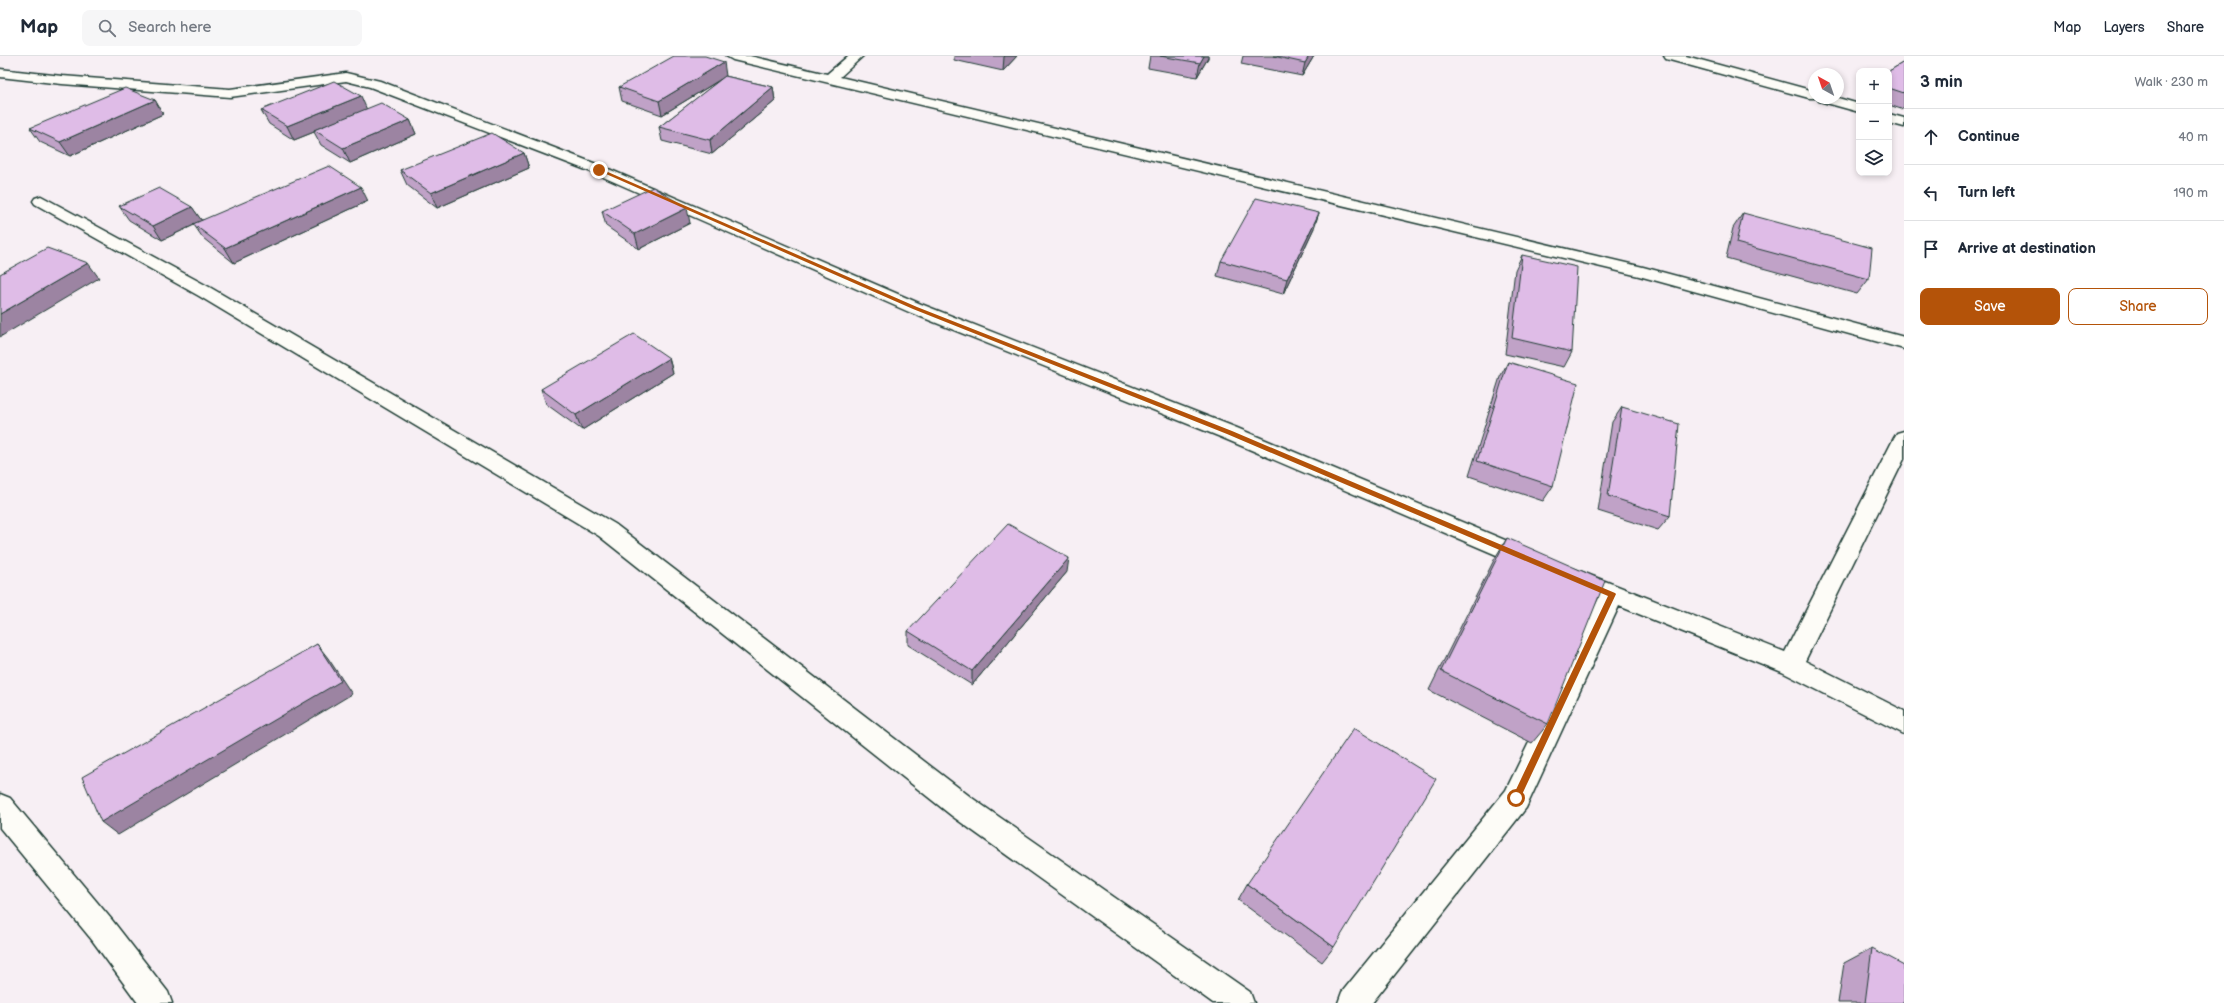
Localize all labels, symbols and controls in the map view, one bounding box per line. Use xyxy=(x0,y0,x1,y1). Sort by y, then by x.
search box xyxy=(82,10,362,46)
text: Map xyxy=(20,16,58,39)
icon: search xyxy=(96,17,118,39)
text: Search here xyxy=(128,18,211,37)
text: Map xyxy=(2053,19,2081,36)
text: Layers xyxy=(2103,19,2145,36)
text: Share xyxy=(2167,19,2204,36)
north arrow xyxy=(1808,68,1844,104)
map controls xyxy=(1856,68,1892,176)
button: + xyxy=(1856,68,1892,104)
text: 3 min xyxy=(1920,72,1963,92)
text: Walk · 230 m xyxy=(2134,74,2208,90)
button: − xyxy=(1856,104,1892,140)
icon: ahead xyxy=(1920,126,1942,148)
text: Continue xyxy=(1958,127,2020,146)
text: 40 m xyxy=(2178,129,2208,145)
button: layers xyxy=(1856,140,1892,176)
route end xyxy=(590,161,608,179)
icon: left xyxy=(1920,182,1942,204)
text: Turn left xyxy=(1958,183,2015,202)
text: 190 m xyxy=(2174,185,2208,201)
icon: arrive xyxy=(1920,238,1942,260)
text: Arrive at destination xyxy=(1958,239,2096,258)
button: Save xyxy=(1920,288,2060,325)
button: Share xyxy=(2068,288,2208,325)
route start xyxy=(1507,789,1525,807)

